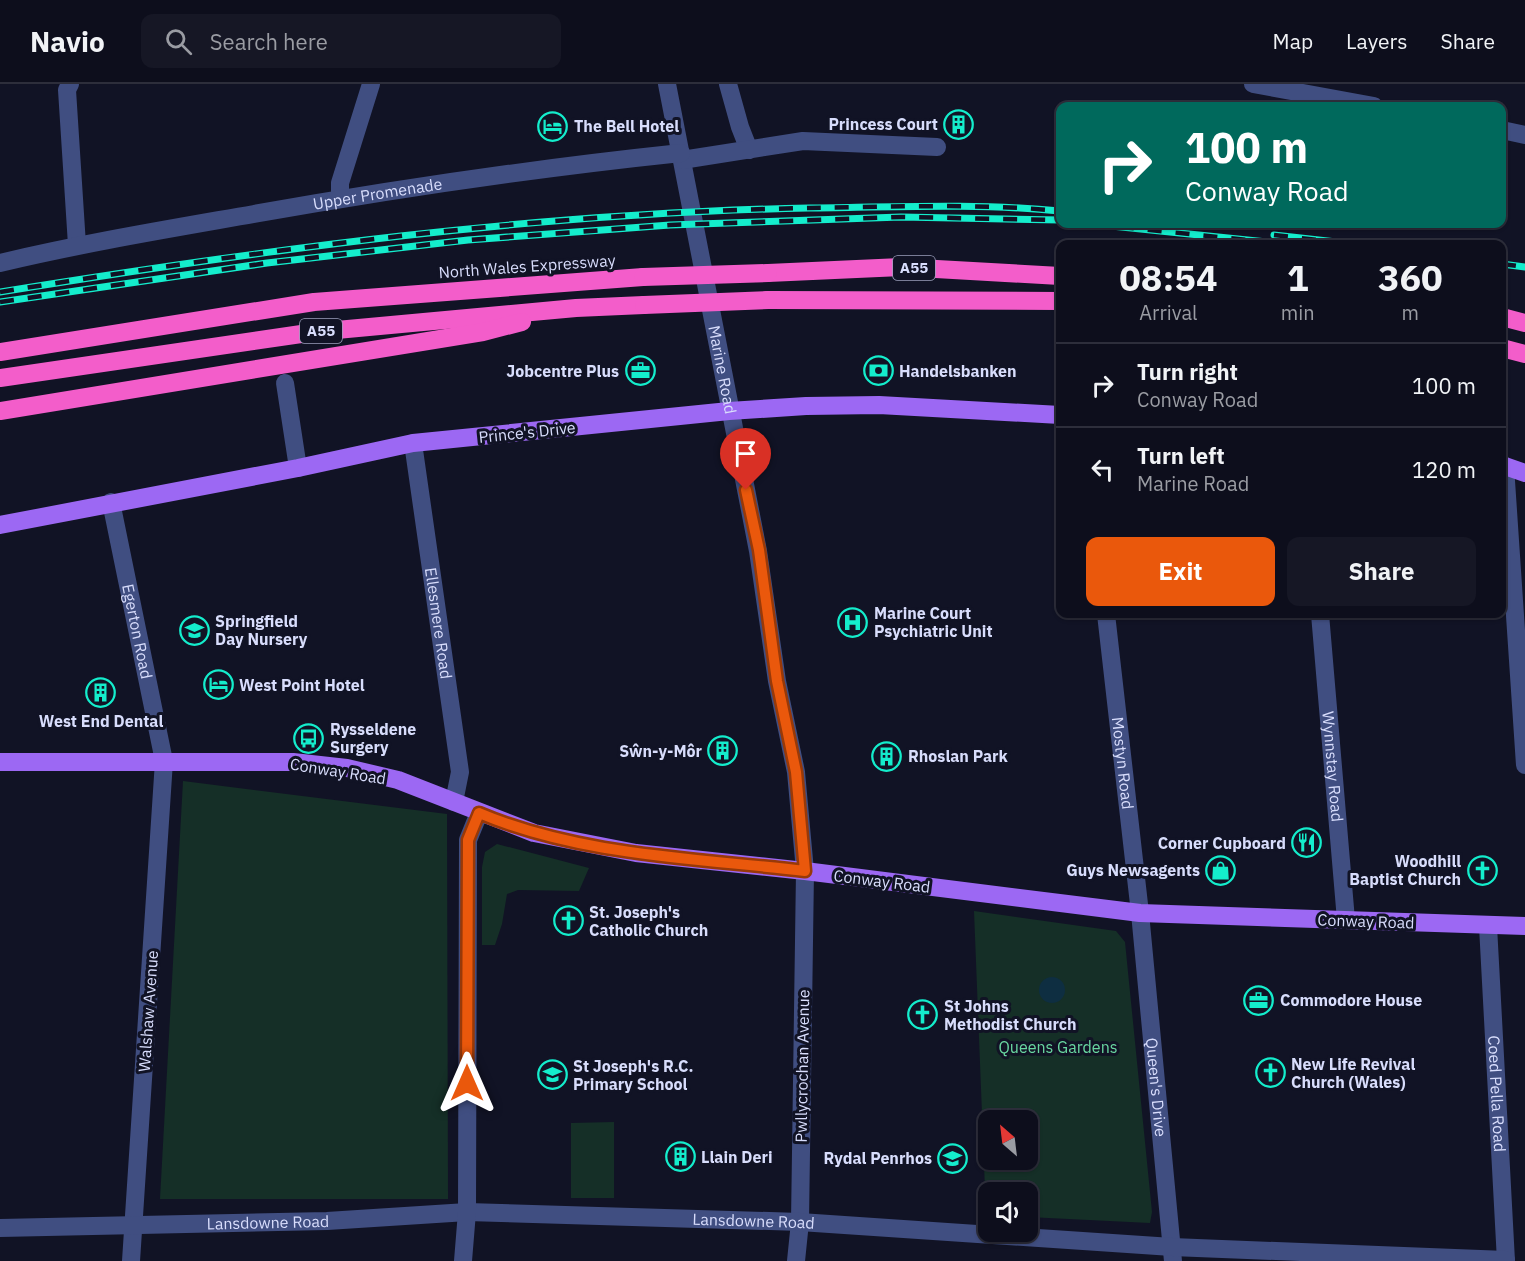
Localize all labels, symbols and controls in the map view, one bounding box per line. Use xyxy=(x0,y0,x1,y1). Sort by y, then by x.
search box xyxy=(141,14,561,68)
text: Navio xyxy=(30,23,105,60)
icon: search xyxy=(162,25,195,58)
text: Search here xyxy=(210,27,328,56)
text: Map xyxy=(1273,27,1313,55)
text: Layers xyxy=(1346,27,1408,55)
text: Share xyxy=(1441,27,1495,55)
building icon: Princess Court xyxy=(943,108,975,140)
hotel icon: The Bell Hotel xyxy=(537,110,569,142)
place label: Princess Court xyxy=(828,114,938,134)
place label: The Bell Hotel xyxy=(574,116,679,136)
text: 100 m xyxy=(1185,120,1308,175)
icon: right xyxy=(1086,126,1164,204)
street label: Upper Promenade xyxy=(311,173,444,214)
text: Conway Road xyxy=(1185,173,1349,208)
street label: North Wales Expressway xyxy=(438,250,616,282)
text: 08:54 xyxy=(1119,254,1218,301)
text: 1 xyxy=(1287,254,1309,301)
text: 360 xyxy=(1378,254,1443,301)
road number: A55 xyxy=(893,256,935,280)
text: Arrival xyxy=(1139,299,1198,326)
text: min xyxy=(1281,299,1315,326)
text: m xyxy=(1402,299,1419,326)
road number: A55 xyxy=(300,319,342,343)
street label: Marine Road xyxy=(704,324,741,416)
office icon: Jobcentre Plus xyxy=(624,355,656,387)
bank icon: Handelsbanken xyxy=(862,355,894,387)
text: Turn right xyxy=(1137,357,1238,386)
place label: Jobcentre Plus xyxy=(506,361,619,381)
place label: Handelsbanken xyxy=(899,361,1017,381)
icon: right xyxy=(1086,369,1119,402)
text: 100 m xyxy=(1412,371,1476,400)
text: Conway Road xyxy=(1137,386,1258,413)
street label: Prince's Drive xyxy=(477,417,577,447)
pin xyxy=(720,428,771,490)
icon: arrive xyxy=(729,437,762,470)
text: Turn left xyxy=(1137,441,1225,470)
icon: left xyxy=(1086,453,1119,486)
text: 120 m xyxy=(1412,455,1476,484)
text: Marine Road xyxy=(1137,470,1249,497)
button: Exit xyxy=(1086,537,1275,606)
button: Share xyxy=(1287,537,1476,606)
street label: Ellesmere Road xyxy=(421,566,457,680)
street label: Egerton Road xyxy=(118,582,157,681)
place label: Marine Court Psychiatric Unit xyxy=(874,603,993,641)
hospital icon: Marine Court Psychiatric Unit xyxy=(837,606,869,638)
place label: Springfield Day Nursery xyxy=(215,611,308,649)
school or university icon: Springfield Day Nursery xyxy=(178,614,210,646)
hotel icon: West Point Hotel xyxy=(202,669,234,701)
place label: West Point Hotel xyxy=(239,675,365,695)
building icon: West End Dental xyxy=(85,677,117,709)
street label: Wynnstay Road xyxy=(1318,710,1348,822)
place label: West End Dental xyxy=(39,711,163,731)
street label: Mostyn Road xyxy=(1108,716,1138,810)
place label: Rysseldene Surgery xyxy=(330,719,416,757)
bus stop icon: Rysseldene Surgery xyxy=(293,722,325,754)
building icon: Sŵn-y-Môr xyxy=(707,735,739,767)
building icon: Rhoslan Park xyxy=(871,740,903,772)
place label: Sŵn-y-Môr xyxy=(619,741,703,761)
place label: Rhoslan Park xyxy=(908,746,1008,766)
street label: Conway Road xyxy=(289,754,387,788)
restaurant icon: Corner Cupboard xyxy=(1291,827,1323,859)
place label: Corner Cupboard xyxy=(1158,833,1286,853)
place label: Woodhill Baptist Church xyxy=(1349,851,1461,889)
shop icon: Guys Newsagents xyxy=(1205,854,1237,886)
church icon: Woodhill Baptist Church xyxy=(1466,854,1498,886)
place label: Guys Newsagents xyxy=(1066,860,1200,880)
street label: Conway Road xyxy=(833,865,931,897)
place label: St. Joseph's Catholic Church xyxy=(589,902,708,940)
church icon: St. Joseph's Catholic Church xyxy=(552,905,584,937)
street label: Conway Road xyxy=(1317,909,1415,933)
street label: Walshaw Avenue xyxy=(134,949,162,1072)
office icon: Commodore House xyxy=(1243,984,1275,1016)
street label: Pwllycrochan Avenue xyxy=(791,989,813,1143)
place label: Commodore House xyxy=(1280,990,1422,1010)
place label: St Johns Methodist Church xyxy=(944,996,1077,1034)
church icon: St Johns Methodist Church xyxy=(907,999,939,1031)
street label: Coed Pella Road xyxy=(1484,1035,1510,1153)
park label: Queens Gardens xyxy=(998,1037,1118,1057)
street label: Queen's Drive xyxy=(1142,1037,1171,1138)
position arrow xyxy=(435,1051,499,1115)
place label: New Life Revival Church (Wales) xyxy=(1291,1054,1415,1092)
place label: St Joseph's R.C. Primary School xyxy=(573,1056,693,1094)
church icon: New Life Revival Church (Wales) xyxy=(1254,1057,1286,1089)
school or university icon: St Joseph's R.C. Primary School xyxy=(536,1059,568,1091)
north arrow xyxy=(978,1110,1038,1170)
map controls xyxy=(978,1110,1038,1242)
building icon: Llain Deri xyxy=(664,1141,696,1173)
school or university icon: Rydal Penrhos xyxy=(937,1142,969,1174)
place label: Llain Deri xyxy=(701,1147,773,1167)
place label: Rydal Penrhos xyxy=(824,1148,932,1168)
button: sound xyxy=(978,1182,1038,1242)
street label: Lansdowne Road xyxy=(692,1209,815,1233)
street label: Lansdowne Road xyxy=(207,1211,329,1234)

